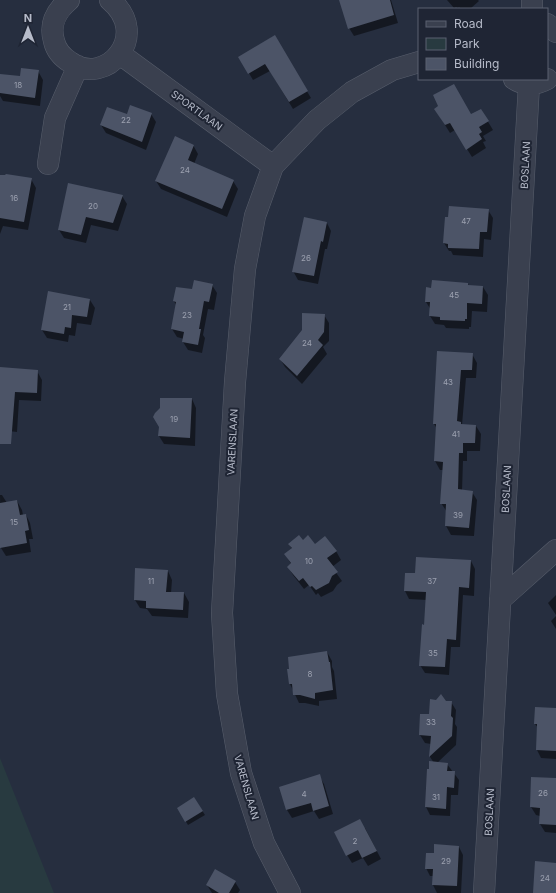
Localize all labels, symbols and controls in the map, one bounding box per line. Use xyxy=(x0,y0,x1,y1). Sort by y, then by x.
north arrow xyxy=(8,8,48,48)
legend xyxy=(418,8,548,80)
text: N xyxy=(24,11,32,25)
text: Road xyxy=(454,16,483,31)
text: Park xyxy=(454,36,480,51)
text: Building xyxy=(454,56,499,71)
house number: 18 xyxy=(14,80,22,90)
street label: SPORTLAAN xyxy=(169,87,225,133)
house number: 22 xyxy=(121,115,131,125)
street label: BOSLAAN xyxy=(518,141,532,189)
house number: 24 xyxy=(180,165,190,175)
house number: 16 xyxy=(10,193,18,203)
house number: 20 xyxy=(88,201,98,211)
house number: 47 xyxy=(461,216,471,226)
house number: 26 xyxy=(301,253,311,263)
house number: 45 xyxy=(449,290,459,300)
house number: 21 xyxy=(63,302,71,312)
house number: 23 xyxy=(182,310,192,320)
house number: 24 xyxy=(302,338,312,348)
house number: 43 xyxy=(443,377,453,387)
street label: VARENSLAAN xyxy=(224,408,240,476)
house number: 19 xyxy=(170,414,178,424)
house number: 41 xyxy=(452,429,460,439)
street label: BOSLAAN xyxy=(499,465,513,513)
house number: 39 xyxy=(453,510,463,520)
house number: 15 xyxy=(10,517,18,527)
house number: 10 xyxy=(305,556,313,566)
house number: 11 xyxy=(148,576,154,586)
house number: 37 xyxy=(427,576,437,586)
house number: 35 xyxy=(428,648,438,658)
house number: 8 xyxy=(308,669,313,679)
house number: 33 xyxy=(426,717,436,727)
street label: VARENSLAAN xyxy=(232,753,262,821)
street label: BOSLAAN xyxy=(482,788,496,836)
house number: 26 xyxy=(538,788,548,798)
house number: 4 xyxy=(301,789,307,799)
house number: 31 xyxy=(432,792,440,802)
house number: 2 xyxy=(353,836,358,846)
house number: 29 xyxy=(441,856,451,866)
house number: 24 xyxy=(540,873,550,883)

